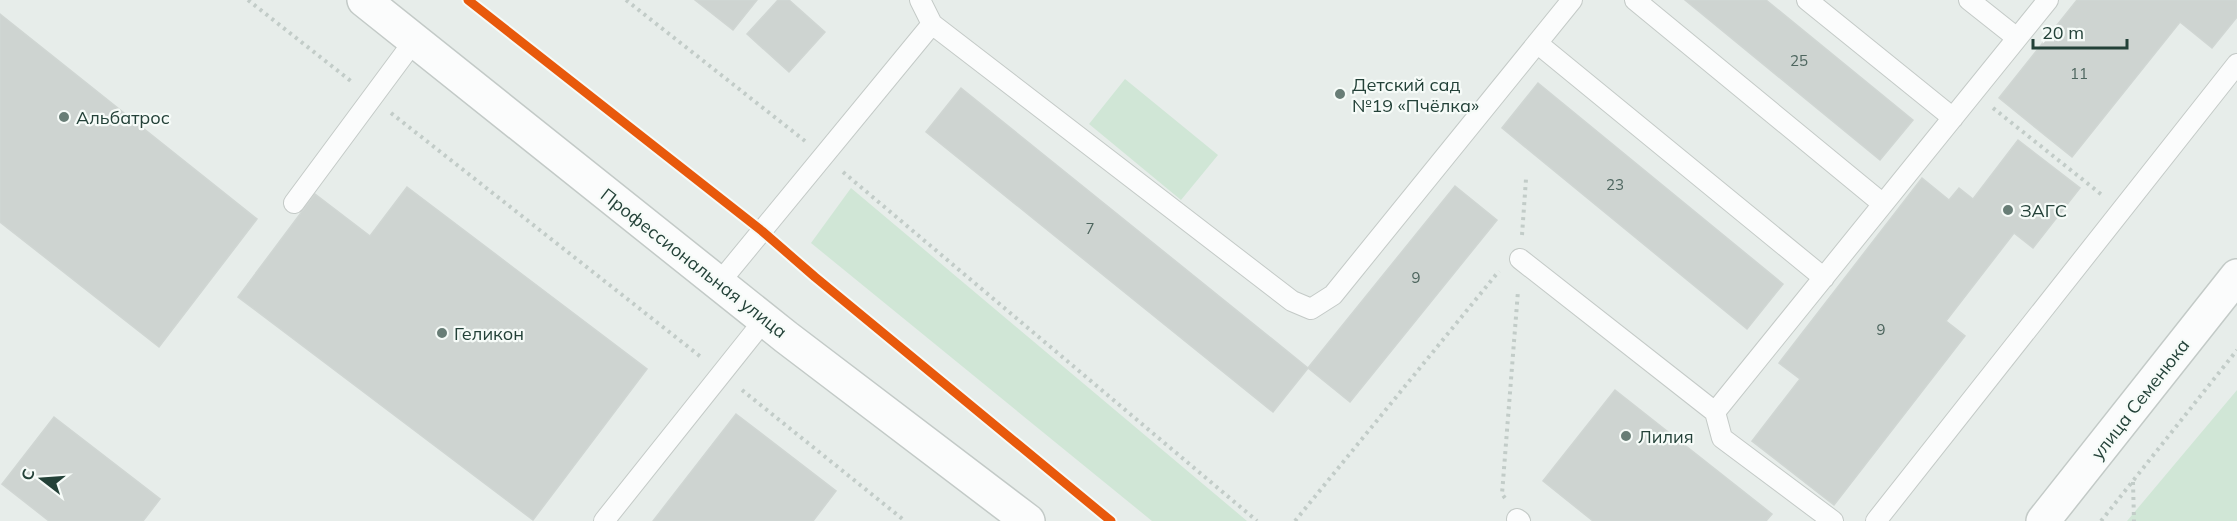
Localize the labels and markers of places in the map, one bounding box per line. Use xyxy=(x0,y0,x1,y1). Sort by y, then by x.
place label: Детский сад №19 «Пчёлка» xyxy=(1352,73,1479,117)
marker: Детский сад №19 «Пчёлка» xyxy=(1333,87,1347,101)
place label: Альбатрос xyxy=(76,106,170,129)
marker: Альбатрос xyxy=(57,110,71,124)
place label: ЗАГС xyxy=(2020,199,2067,222)
marker: ЗАГС xyxy=(2001,203,2015,217)
place label: Геликон xyxy=(454,322,524,345)
marker: Геликон xyxy=(435,326,449,340)
place label: Лилия xyxy=(1638,425,1694,448)
marker: Лилия xyxy=(1619,429,1633,443)

